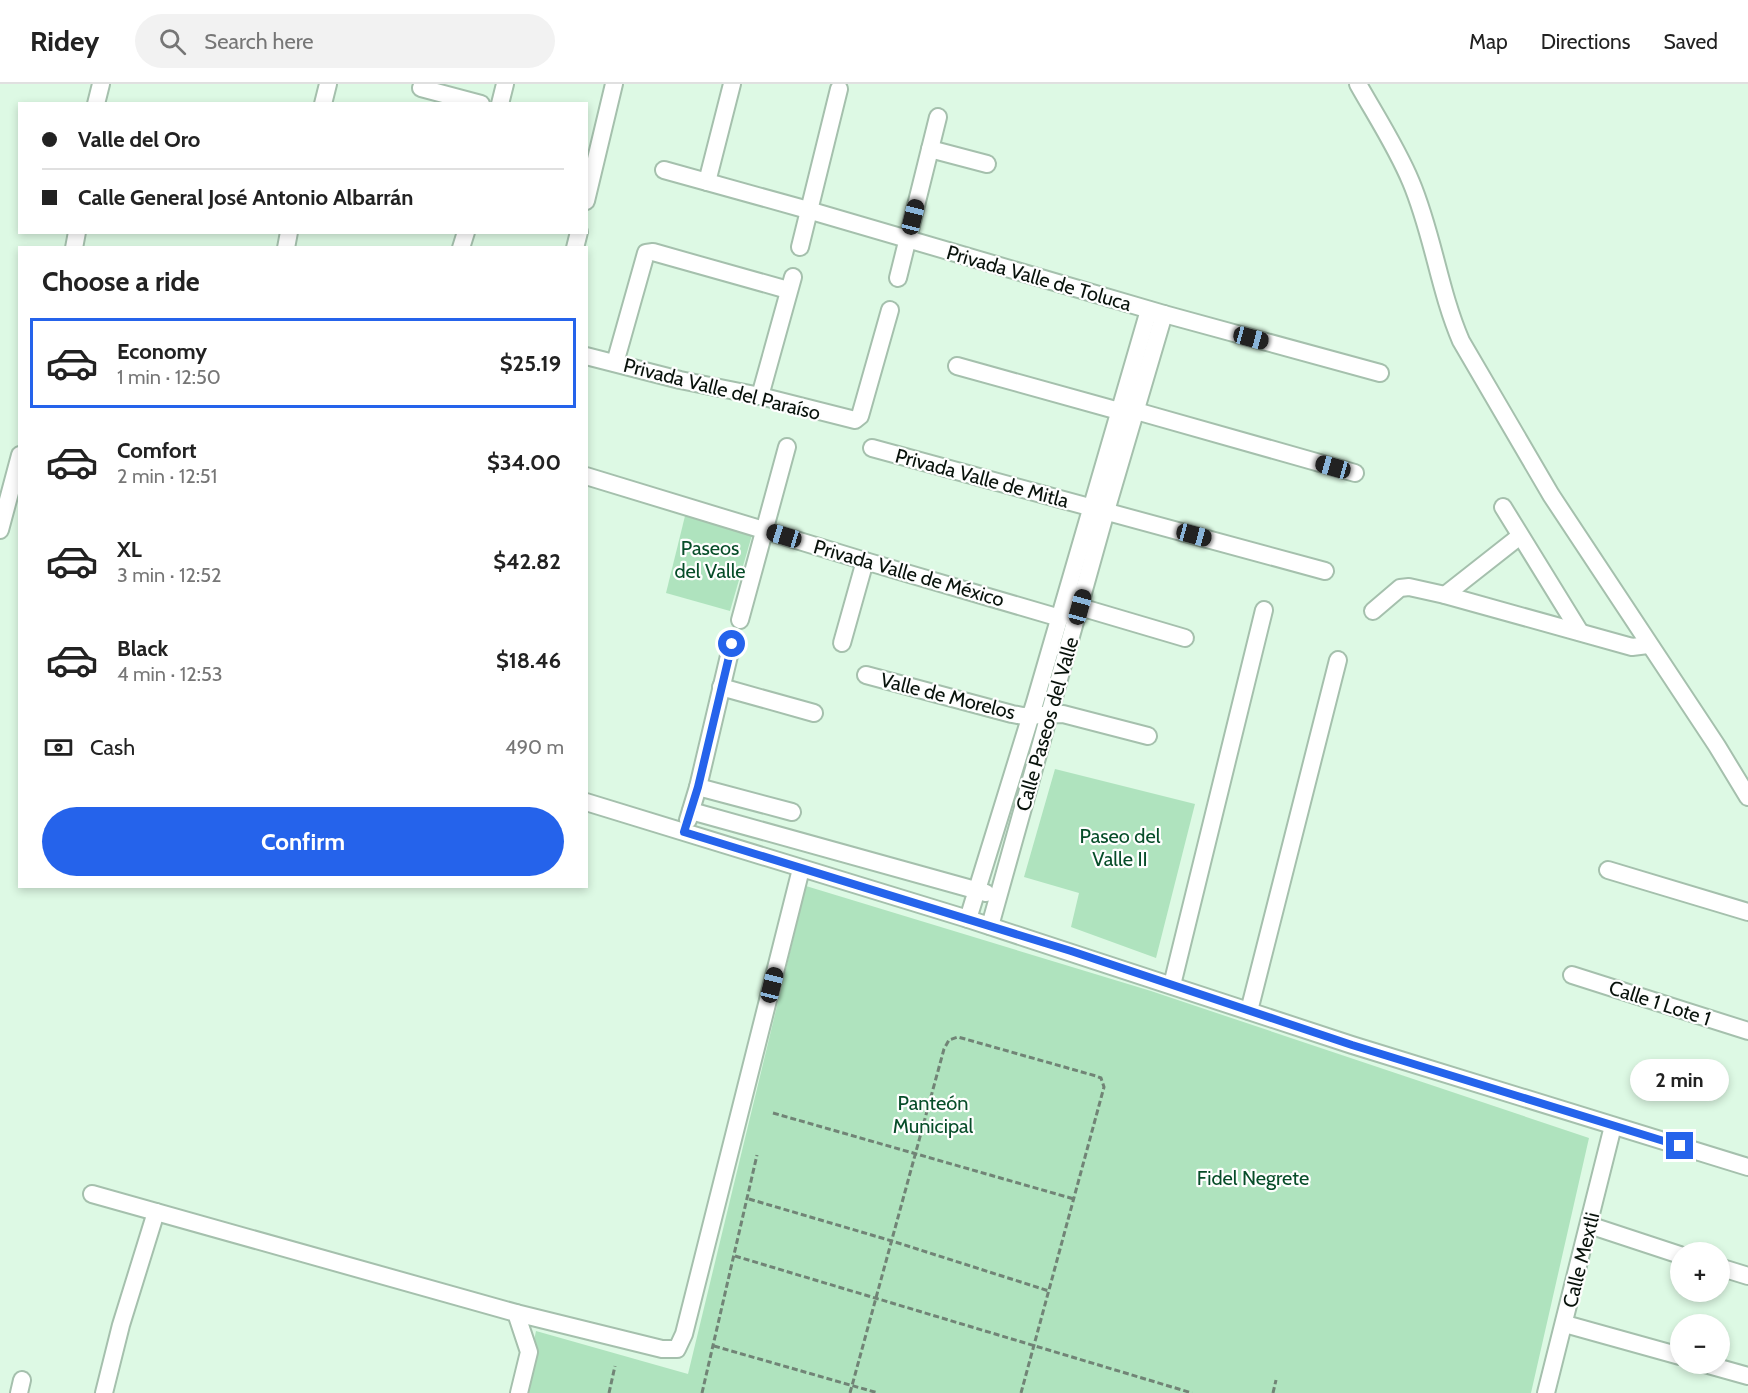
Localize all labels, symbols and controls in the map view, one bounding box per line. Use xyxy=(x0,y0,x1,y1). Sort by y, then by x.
search box xyxy=(135,14,555,68)
text: Ridey xyxy=(30,24,99,58)
icon: search xyxy=(156,25,189,58)
text: Search here xyxy=(204,28,314,55)
text: Map xyxy=(1469,29,1508,54)
text: Directions xyxy=(1541,29,1630,54)
text: Saved xyxy=(1663,29,1718,54)
text: Valle del Oro xyxy=(78,126,200,153)
text: Calle General José Antonio Albarrán xyxy=(78,184,413,211)
car xyxy=(900,197,926,237)
street label: Privada Valle de Toluca xyxy=(944,240,1135,316)
text: Choose a ride xyxy=(42,265,200,298)
car xyxy=(1231,325,1271,351)
icon: car xyxy=(45,336,99,390)
text: Economy xyxy=(117,338,207,365)
text: $25.19 xyxy=(500,350,561,377)
street label: Privada Valle del Paraíso xyxy=(621,353,823,425)
text: 1 min · 12:50 xyxy=(117,365,221,389)
icon: car xyxy=(45,435,99,489)
text: Comfort xyxy=(117,437,196,464)
street label: Privada Valle de Mitla xyxy=(893,443,1072,513)
text: $34.00 xyxy=(487,449,561,476)
car xyxy=(1313,453,1353,481)
text: 2 min · 12:51 xyxy=(117,464,217,488)
car xyxy=(764,522,804,550)
car xyxy=(1174,522,1214,548)
icon: car xyxy=(45,534,99,588)
street label: Privada Valle de México xyxy=(811,534,1007,612)
text: XL xyxy=(117,536,142,563)
park label: Paseos del Valle xyxy=(674,536,746,583)
text: $42.82 xyxy=(493,548,561,575)
text: 3 min · 12:52 xyxy=(117,563,222,587)
car xyxy=(1067,587,1093,627)
route start xyxy=(718,630,745,657)
icon: car xyxy=(45,633,99,687)
street label: Calle Paseos del Valle xyxy=(1011,634,1083,814)
text: Black xyxy=(117,635,168,662)
text: $18.46 xyxy=(496,647,561,674)
text: 4 min · 12:53 xyxy=(117,662,223,686)
street label: Valle de Morelos xyxy=(878,668,1018,724)
icon: cash xyxy=(42,731,75,764)
text: Cash xyxy=(90,734,135,761)
text: 490 m xyxy=(505,735,564,759)
button: Confirm xyxy=(42,807,564,876)
park label: Paseo del Valle II xyxy=(1080,824,1161,871)
car xyxy=(759,965,785,1005)
street label: Calle 1 Lote 1 xyxy=(1606,975,1714,1031)
callout: 2 min xyxy=(1630,1059,1730,1101)
text: 2 min xyxy=(1655,1068,1704,1092)
park label: Panteón Municipal xyxy=(893,1091,974,1138)
route end xyxy=(1666,1132,1693,1159)
park label: Fidel Negrete xyxy=(1197,1166,1309,1190)
street label: Calle Mextli xyxy=(1558,1210,1604,1310)
map controls xyxy=(1670,1242,1730,1374)
button: + xyxy=(1670,1242,1730,1302)
button: − xyxy=(1670,1314,1730,1374)

